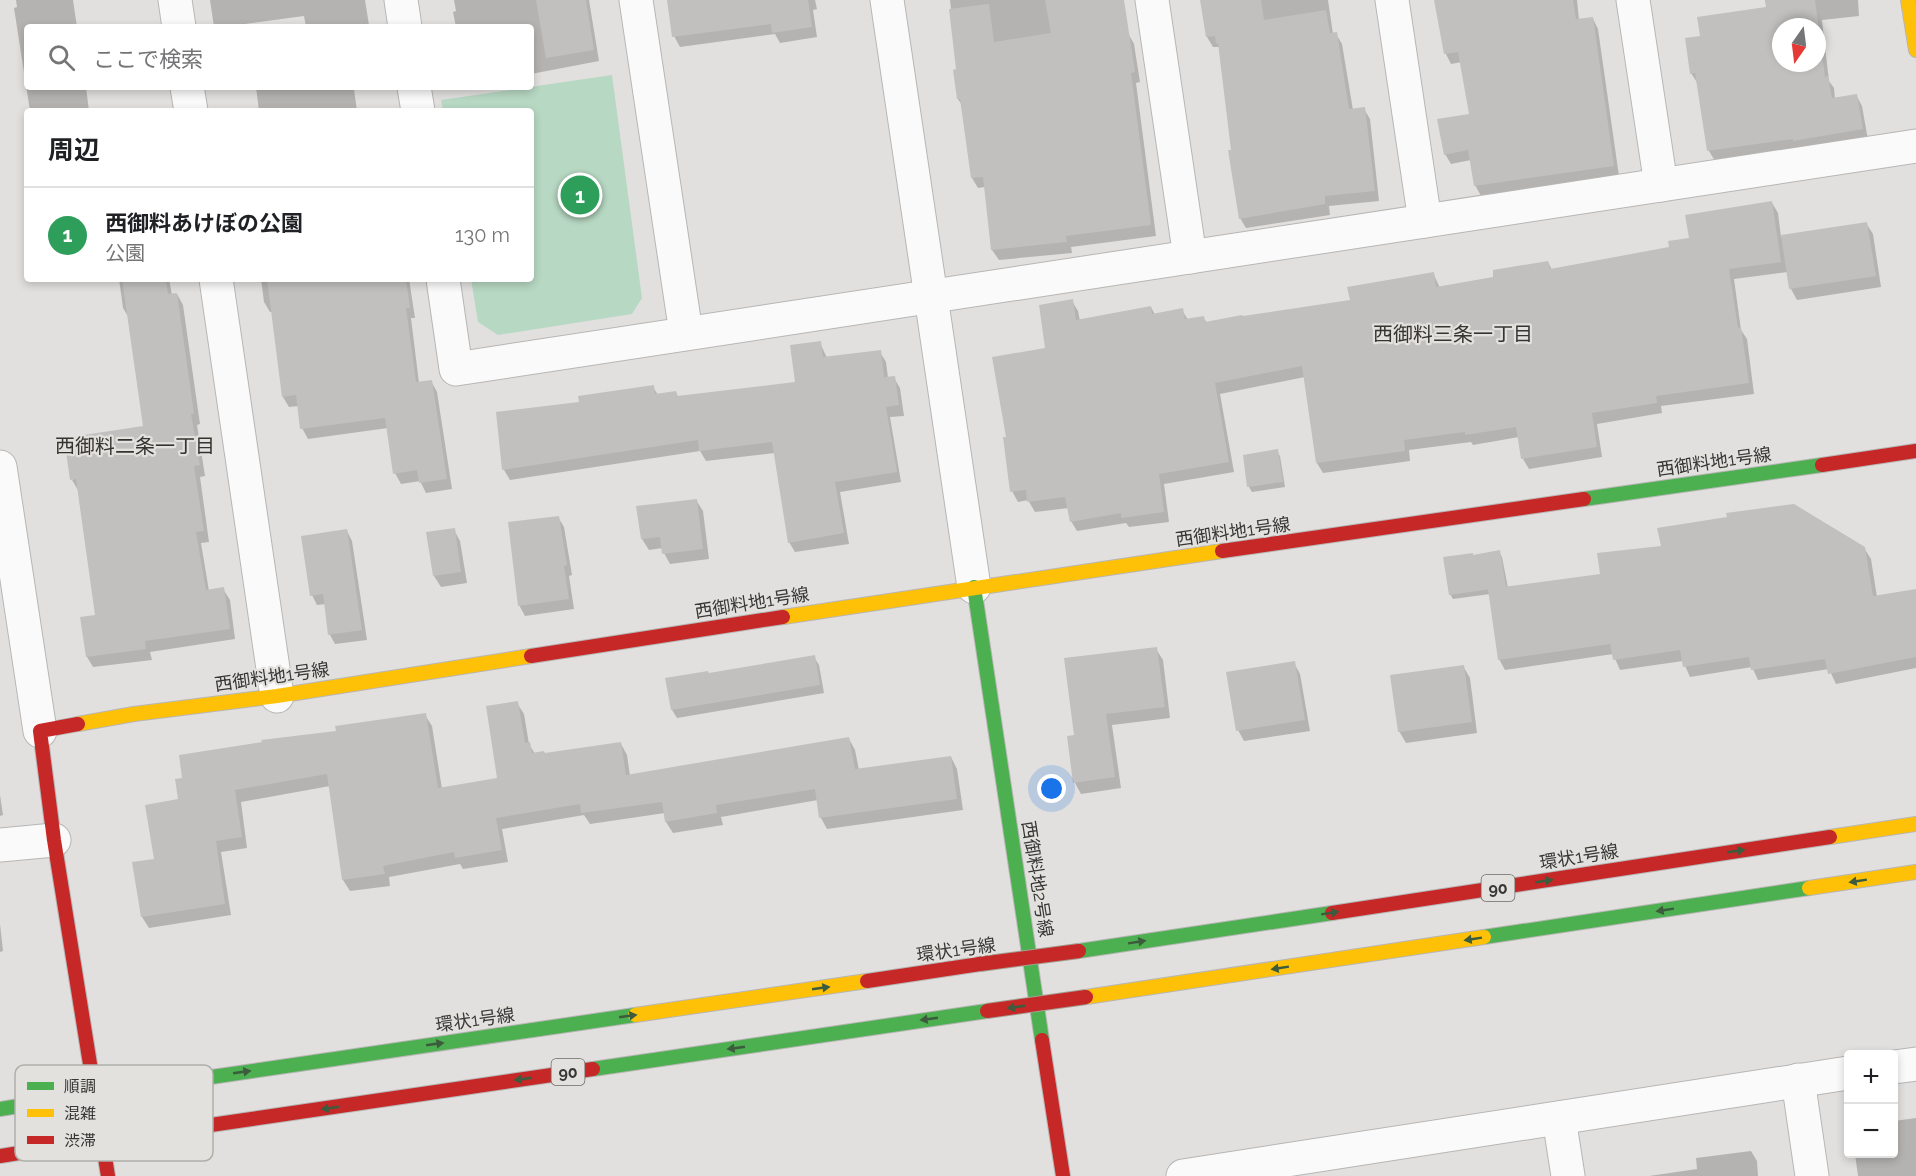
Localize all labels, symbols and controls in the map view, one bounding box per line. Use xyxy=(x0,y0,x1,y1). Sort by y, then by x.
north arrow xyxy=(1772,18,1826,72)
search box xyxy=(24,24,534,90)
icon: search xyxy=(45,41,78,74)
text: ここで検索 xyxy=(93,46,203,72)
text: 周辺 xyxy=(48,135,100,165)
pin: 1 xyxy=(560,172,600,218)
text: 西御料あけぼの公園 xyxy=(105,210,303,236)
text: 1 xyxy=(63,223,72,247)
text: 130 m xyxy=(455,223,510,247)
text: 公園 xyxy=(105,241,145,265)
district label: 西御料三条一丁目 xyxy=(1373,322,1533,346)
district label: 西御料二条一丁目 xyxy=(55,434,215,458)
street label: 西御料地1号線 xyxy=(1655,443,1773,480)
street label: 西御料地1号線 xyxy=(1174,513,1292,550)
street label: 西御料地1号線 xyxy=(693,583,811,622)
street label: 西御料地1号線 xyxy=(213,658,331,695)
your location xyxy=(1037,774,1066,803)
street label: 西御料地2号線 xyxy=(1018,819,1057,939)
street label: 環状1号線 xyxy=(1538,840,1620,873)
one-way arrow xyxy=(1727,847,1746,856)
road number: 90 xyxy=(1482,875,1514,901)
one-way arrow xyxy=(1534,876,1553,885)
one-way arrow xyxy=(1849,876,1868,885)
one-way arrow xyxy=(1656,906,1675,915)
one-way arrow xyxy=(1321,909,1340,918)
street label: 環状1号線 xyxy=(915,934,997,965)
one-way arrow xyxy=(1463,935,1482,944)
one-way arrow xyxy=(1128,938,1147,947)
one-way arrow xyxy=(1270,964,1289,973)
one-way arrow xyxy=(812,983,831,992)
one-way arrow xyxy=(1006,1002,1025,1011)
street label: 環状1号線 xyxy=(434,1004,516,1035)
one-way arrow xyxy=(619,1012,638,1021)
one-way arrow xyxy=(920,1015,939,1024)
one-way arrow xyxy=(426,1040,445,1049)
one-way arrow xyxy=(727,1043,746,1052)
map controls xyxy=(1844,1050,1898,1158)
button: + xyxy=(1844,1050,1898,1104)
road number: 90 xyxy=(552,1059,584,1085)
legend xyxy=(15,1065,213,1161)
one-way arrow xyxy=(233,1068,252,1077)
one-way arrow xyxy=(513,1075,532,1084)
text: 順調 xyxy=(64,1077,96,1096)
one-way arrow xyxy=(320,1103,339,1112)
text: 混雑 xyxy=(64,1104,96,1123)
button: − xyxy=(1844,1104,1898,1158)
text: 渋滞 xyxy=(64,1131,96,1150)

